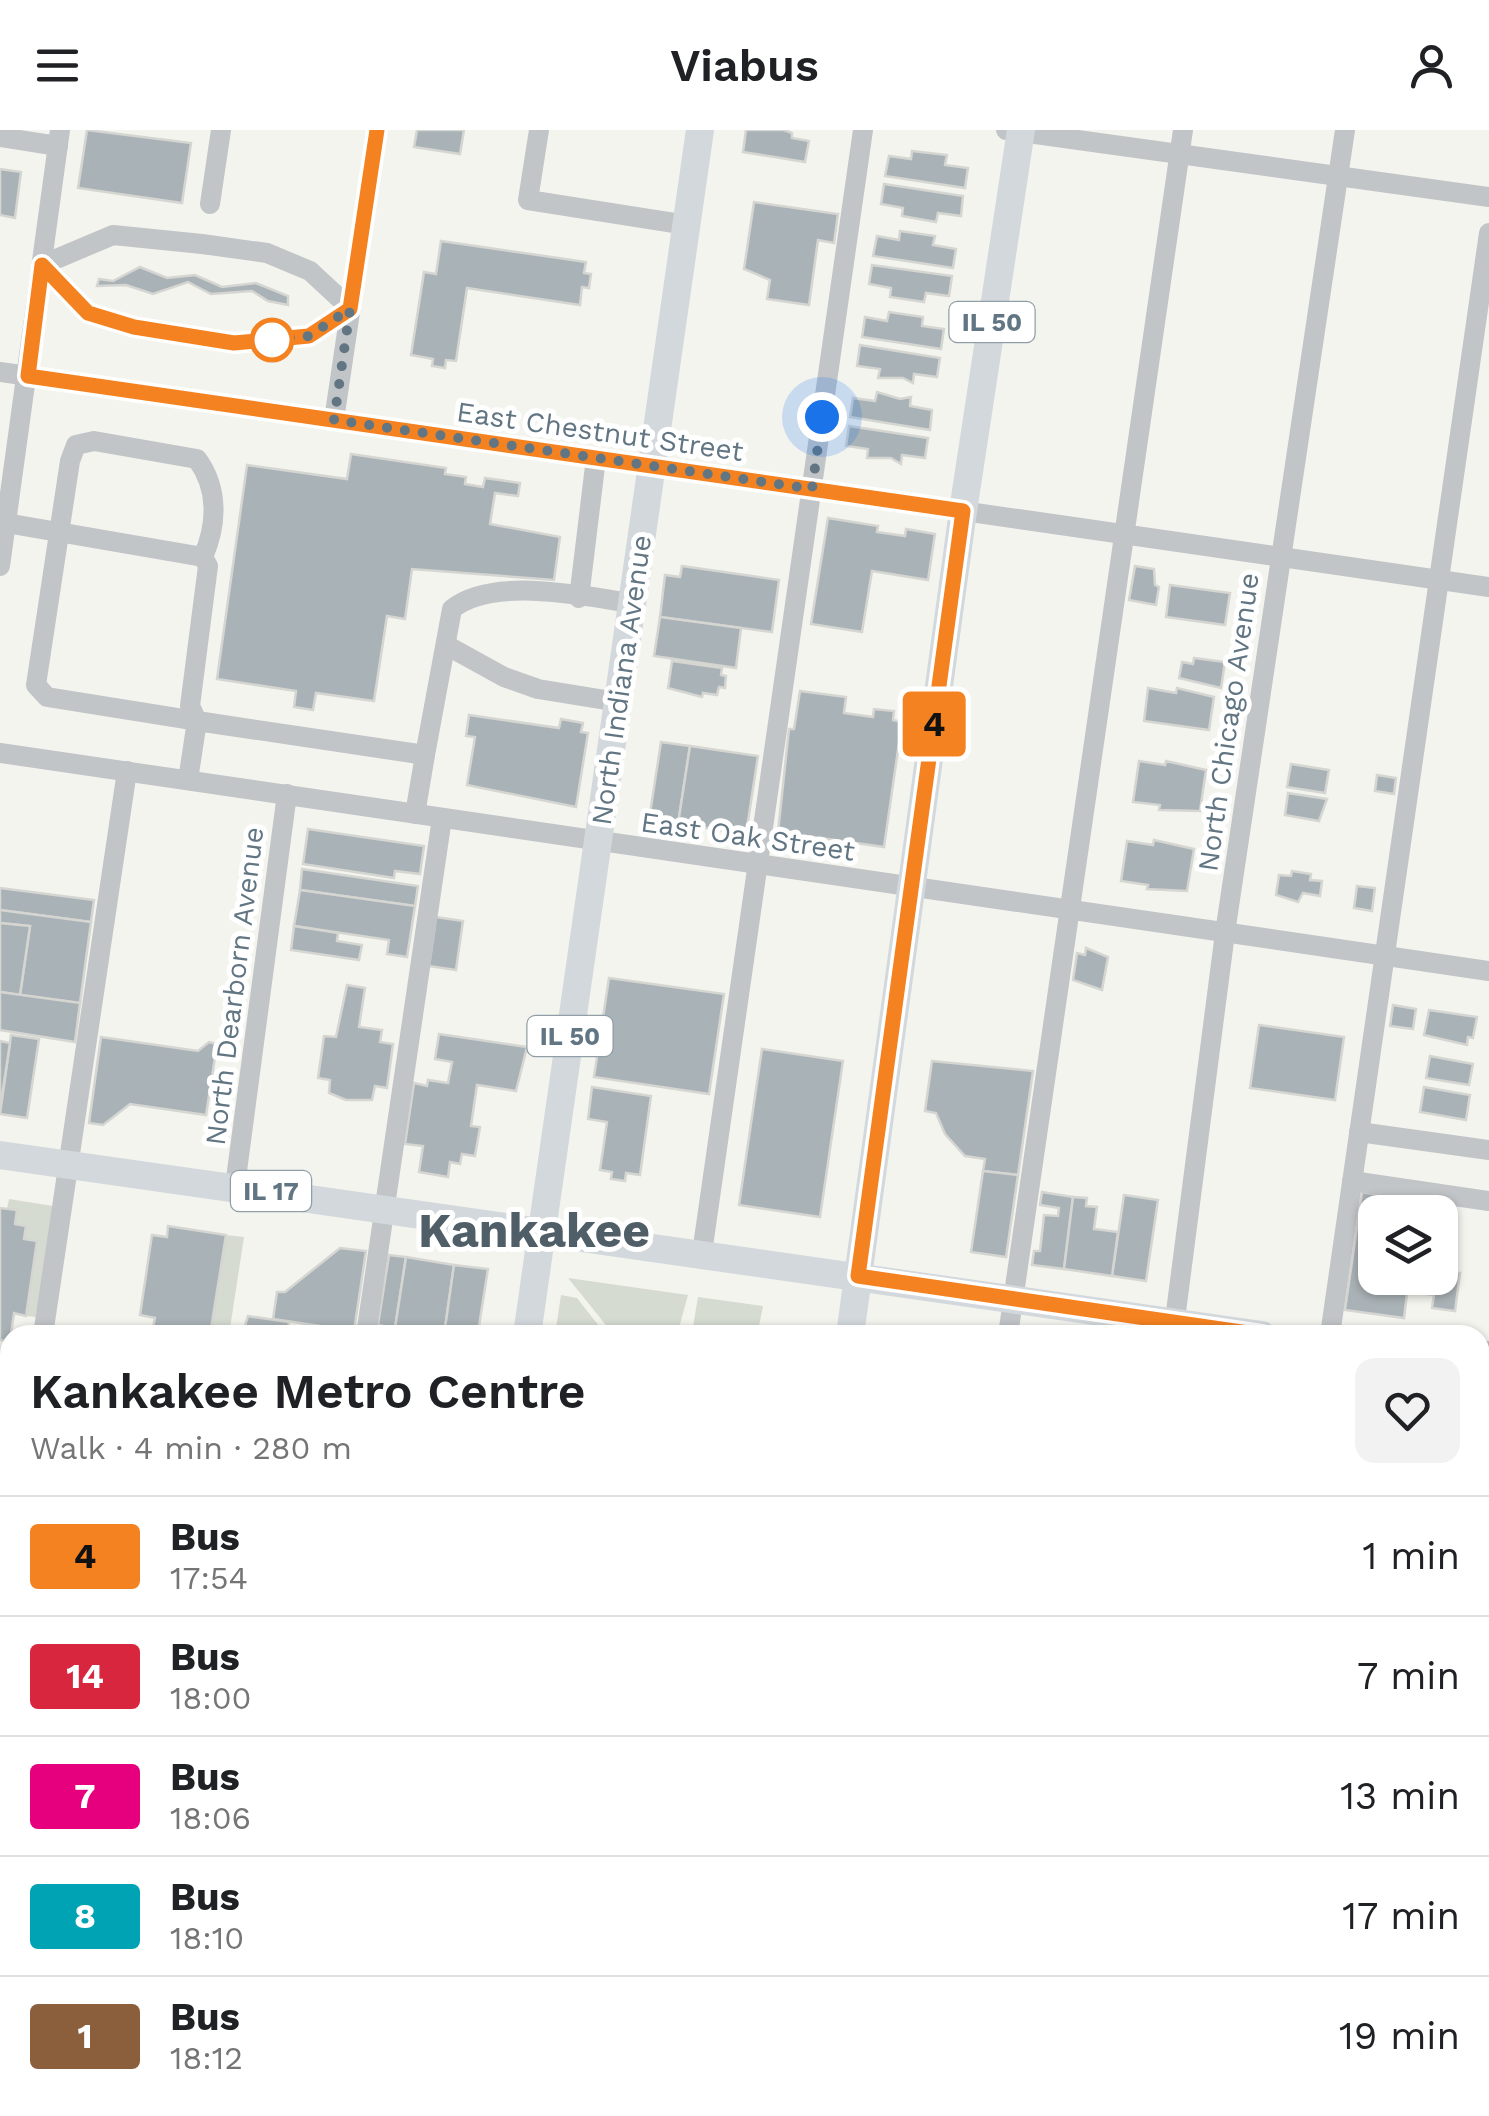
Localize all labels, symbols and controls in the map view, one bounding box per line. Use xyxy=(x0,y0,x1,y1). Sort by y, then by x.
icon: menu xyxy=(30,38,85,93)
icon: person xyxy=(1404,38,1459,93)
text: Viabus xyxy=(670,39,819,92)
road number: IL 50 xyxy=(950,302,1034,342)
unlabelled marker xyxy=(251,319,293,361)
your location xyxy=(797,392,847,442)
street label: East Chestnut Street xyxy=(454,395,746,468)
street label: North Indiana Avenue xyxy=(585,533,658,827)
street label: North Chicago Avenue xyxy=(1191,571,1266,873)
line badge: 4 xyxy=(902,692,966,756)
text: 4 xyxy=(923,703,945,745)
street label: East Oak Street xyxy=(639,805,857,868)
street label: North Dearborn Avenue xyxy=(199,825,270,1147)
road number: IL 50 xyxy=(528,1016,612,1056)
road number: IL 17 xyxy=(231,1171,311,1211)
map controls xyxy=(1358,1195,1458,1295)
button: layers xyxy=(1358,1195,1458,1295)
district label: Kankakee xyxy=(418,1202,650,1259)
button: heart xyxy=(1355,1358,1460,1463)
text: Kankakee Metro Centre xyxy=(30,1363,586,1420)
text: Walk · 4 min · 280 m xyxy=(30,1429,352,1467)
text: Bus xyxy=(170,1515,240,1559)
text: 1 min xyxy=(1362,1534,1460,1578)
text: 4 xyxy=(74,1535,96,1577)
text: 17:54 xyxy=(170,1559,248,1597)
text: Bus xyxy=(170,1635,240,1679)
text: 7 min xyxy=(1357,1654,1460,1698)
text: 14 xyxy=(66,1655,104,1697)
text: 18:00 xyxy=(170,1679,251,1717)
text: Bus xyxy=(170,1755,240,1799)
text: 13 min xyxy=(1340,1774,1460,1818)
text: 7 xyxy=(74,1775,96,1817)
text: 18:06 xyxy=(170,1799,251,1837)
text: Bus xyxy=(170,1875,240,1919)
text: 17 min xyxy=(1342,1894,1460,1938)
text: 8 xyxy=(74,1895,96,1937)
text: 18:10 xyxy=(170,1919,244,1957)
text: Bus xyxy=(170,1995,240,2039)
text: 19 min xyxy=(1339,2014,1460,2058)
text: 1 xyxy=(77,2015,93,2057)
text: 18:12 xyxy=(170,2039,243,2077)

